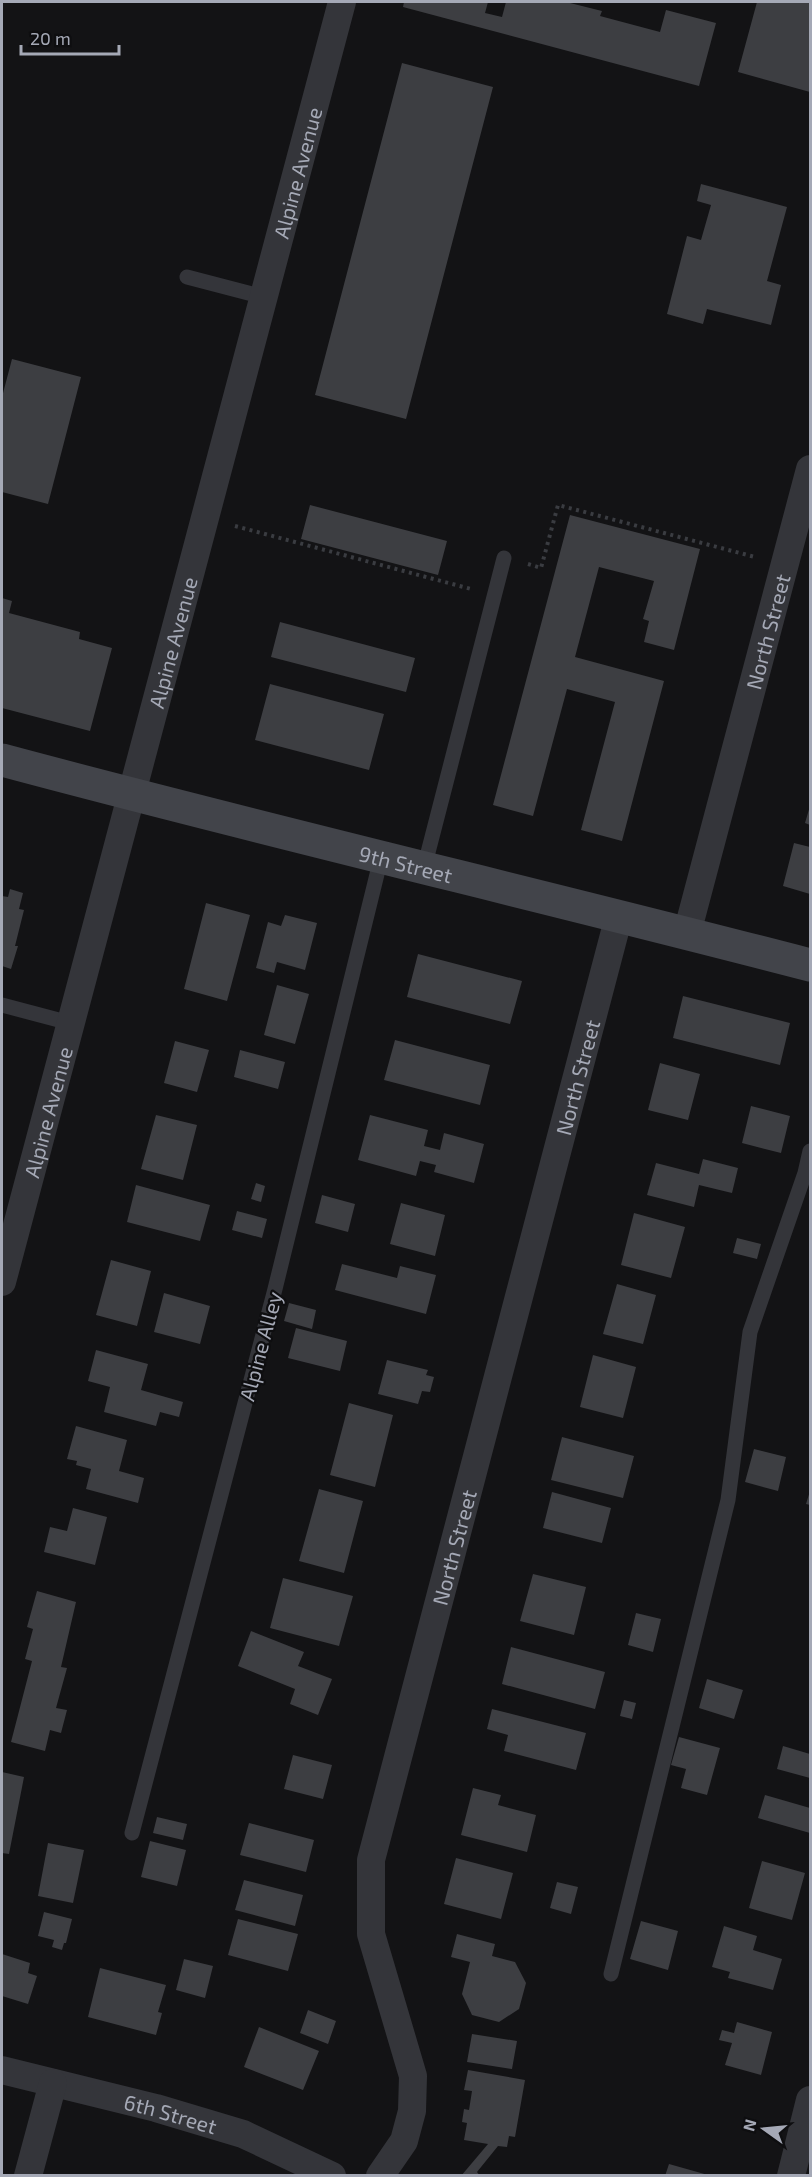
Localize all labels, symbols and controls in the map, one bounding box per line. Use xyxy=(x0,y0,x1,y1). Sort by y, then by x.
scale bar xyxy=(21,18,118,56)
text: 20 m xyxy=(30,27,71,49)
street label: Alpine Avenue xyxy=(267,104,326,241)
street label: North Street xyxy=(740,571,794,692)
street label: Alpine Avenue xyxy=(143,574,201,711)
street label: 9th Street xyxy=(357,840,455,887)
street label: North Street xyxy=(550,1017,604,1138)
street label: Alpine Avenue xyxy=(18,1044,77,1180)
street label: Alpine Alley xyxy=(233,1289,287,1403)
street label: North Street xyxy=(426,1487,480,1608)
street label: 6th Street xyxy=(122,2088,220,2138)
north arrow xyxy=(734,2099,794,2159)
text: N xyxy=(738,2117,760,2133)

